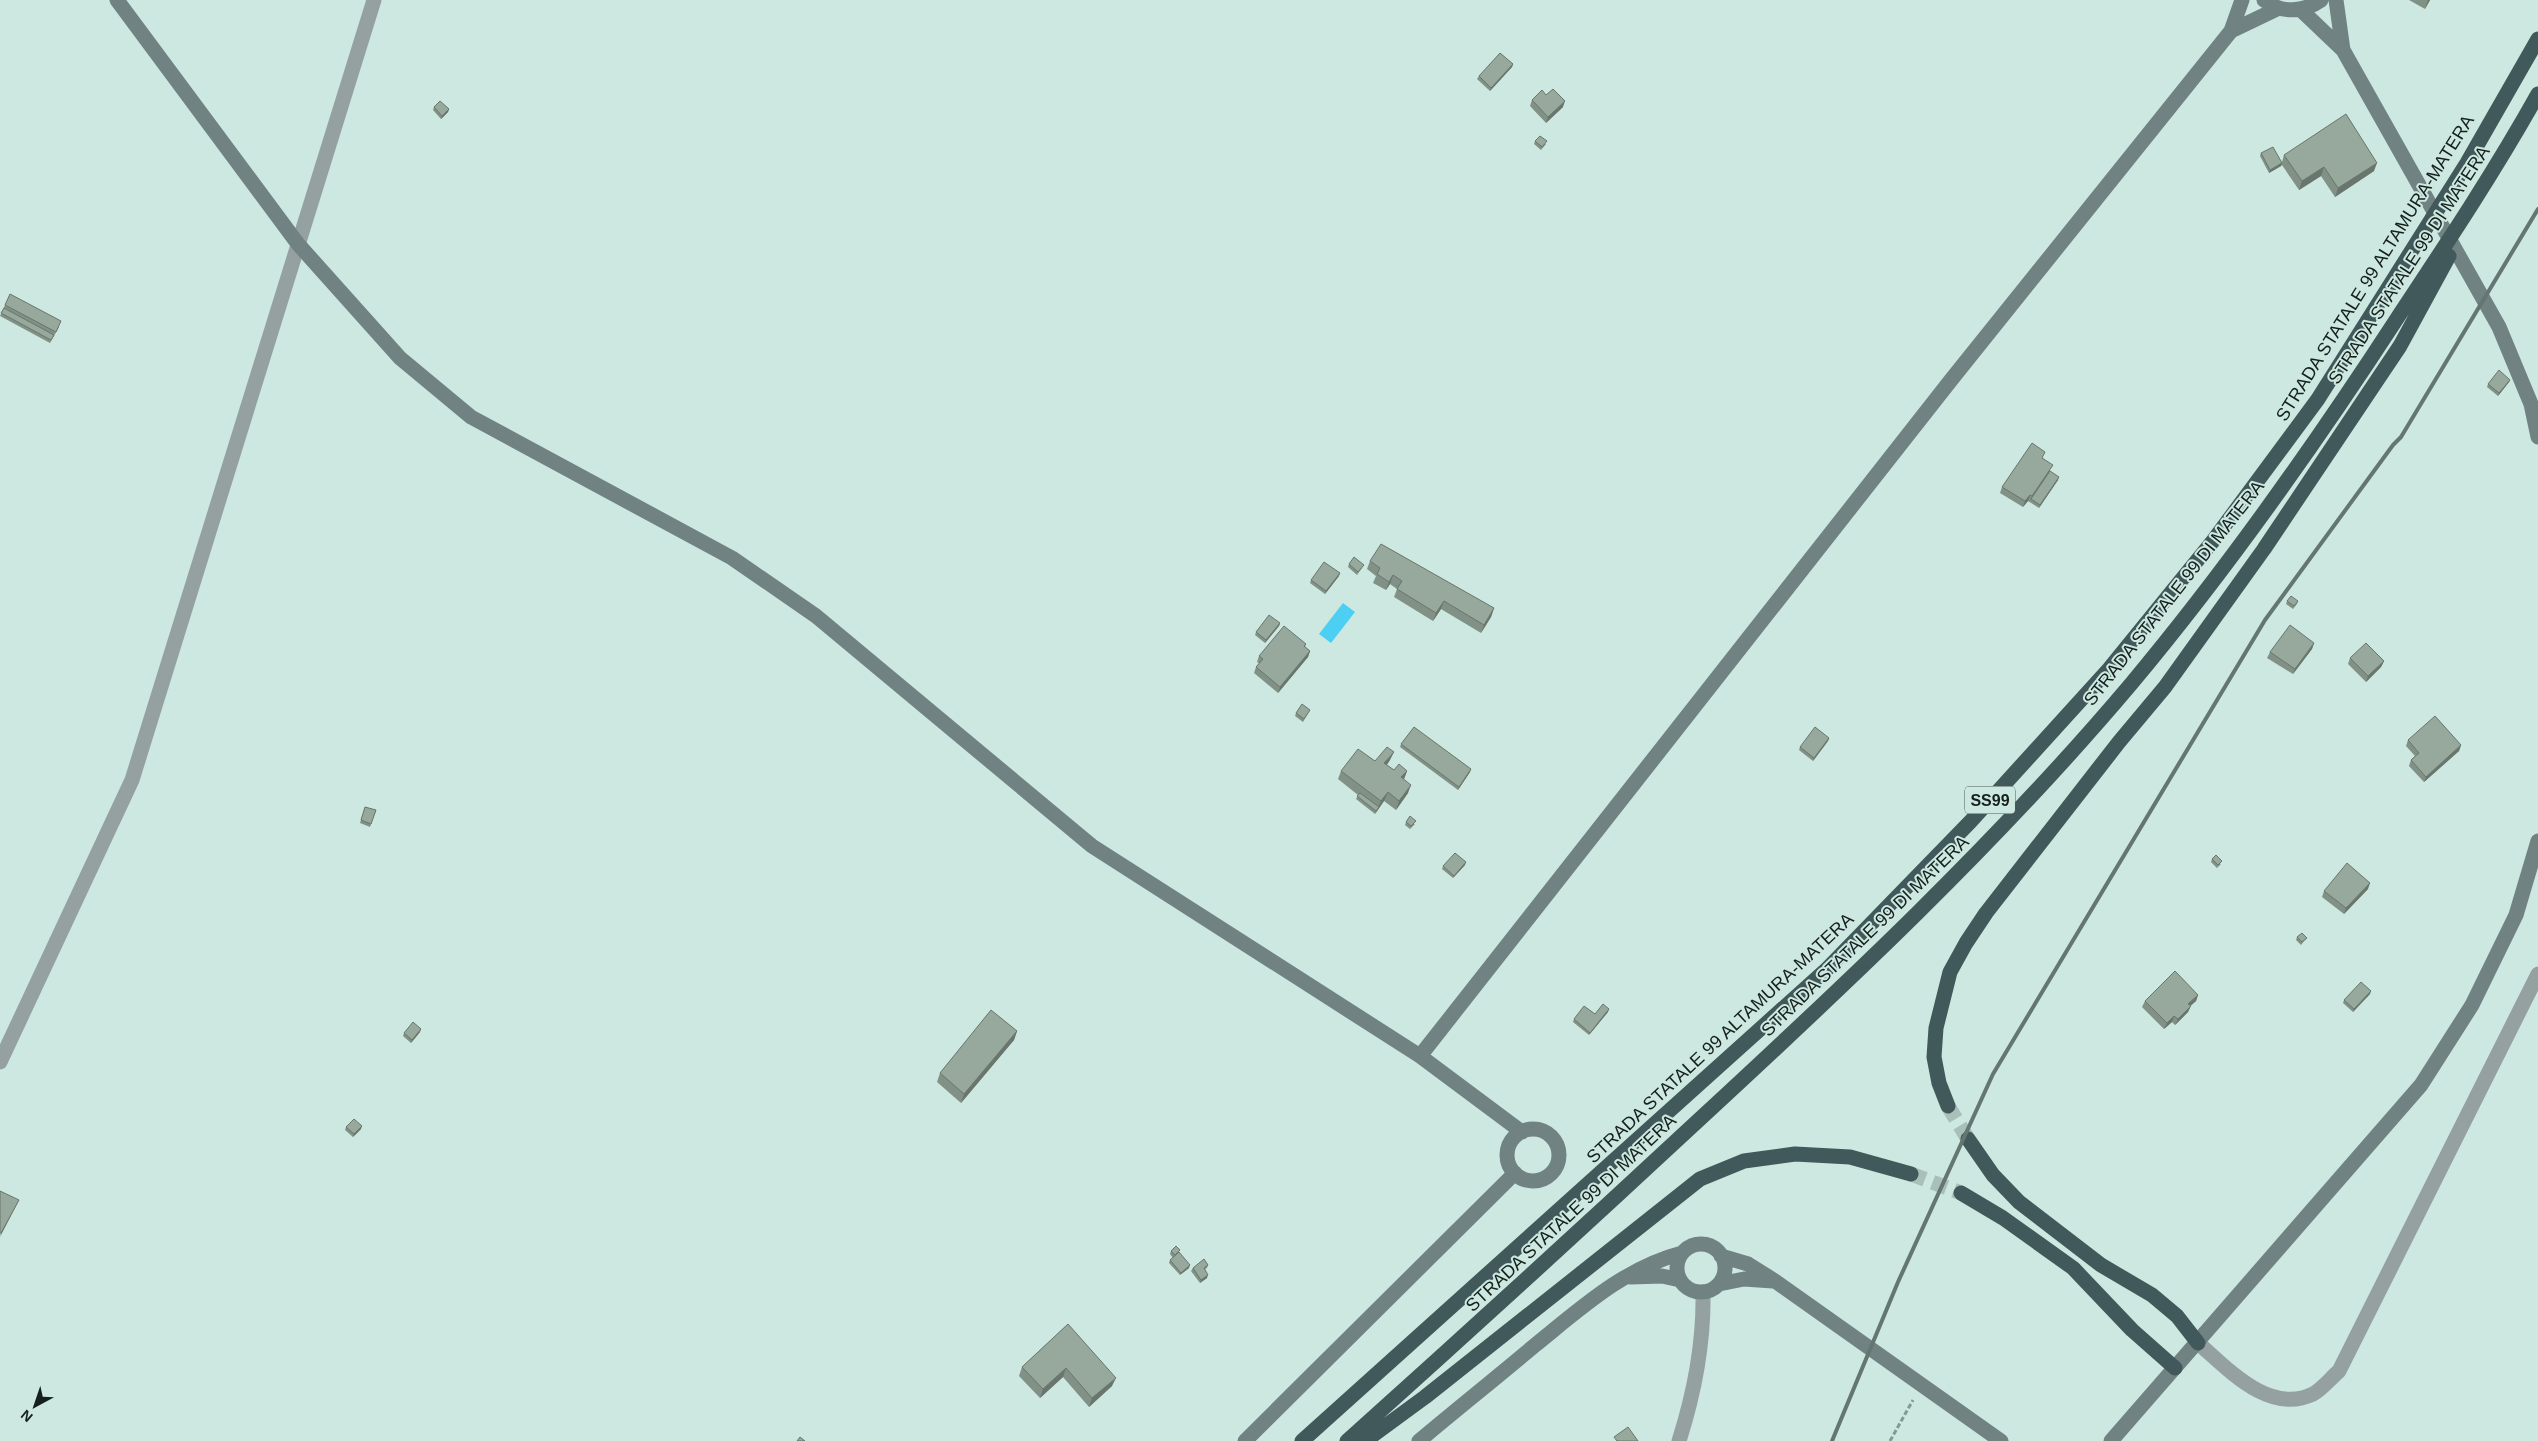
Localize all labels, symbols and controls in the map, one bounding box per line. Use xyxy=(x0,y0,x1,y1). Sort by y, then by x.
street label: STRADA STATALE 99 ALTAMURA-MATERA xyxy=(2272,111,2478,425)
street label: STRADA STATALE 99 DI MATERA xyxy=(2324,142,2494,388)
street label: STRADA STATALE 99 DI MATERA xyxy=(2080,477,2268,709)
road number: SS99 xyxy=(1965,786,2015,814)
street label: STRADA STATALE 99 DI MATERA xyxy=(1757,832,1973,1040)
street label: STRADA STATALE 99 ALTAMURA-MATERA xyxy=(1583,909,1857,1167)
street label: STRADA STATALE 99 DI MATERA xyxy=(1462,1110,1680,1316)
north arrow xyxy=(10,1381,60,1431)
text: N xyxy=(18,1407,36,1425)

